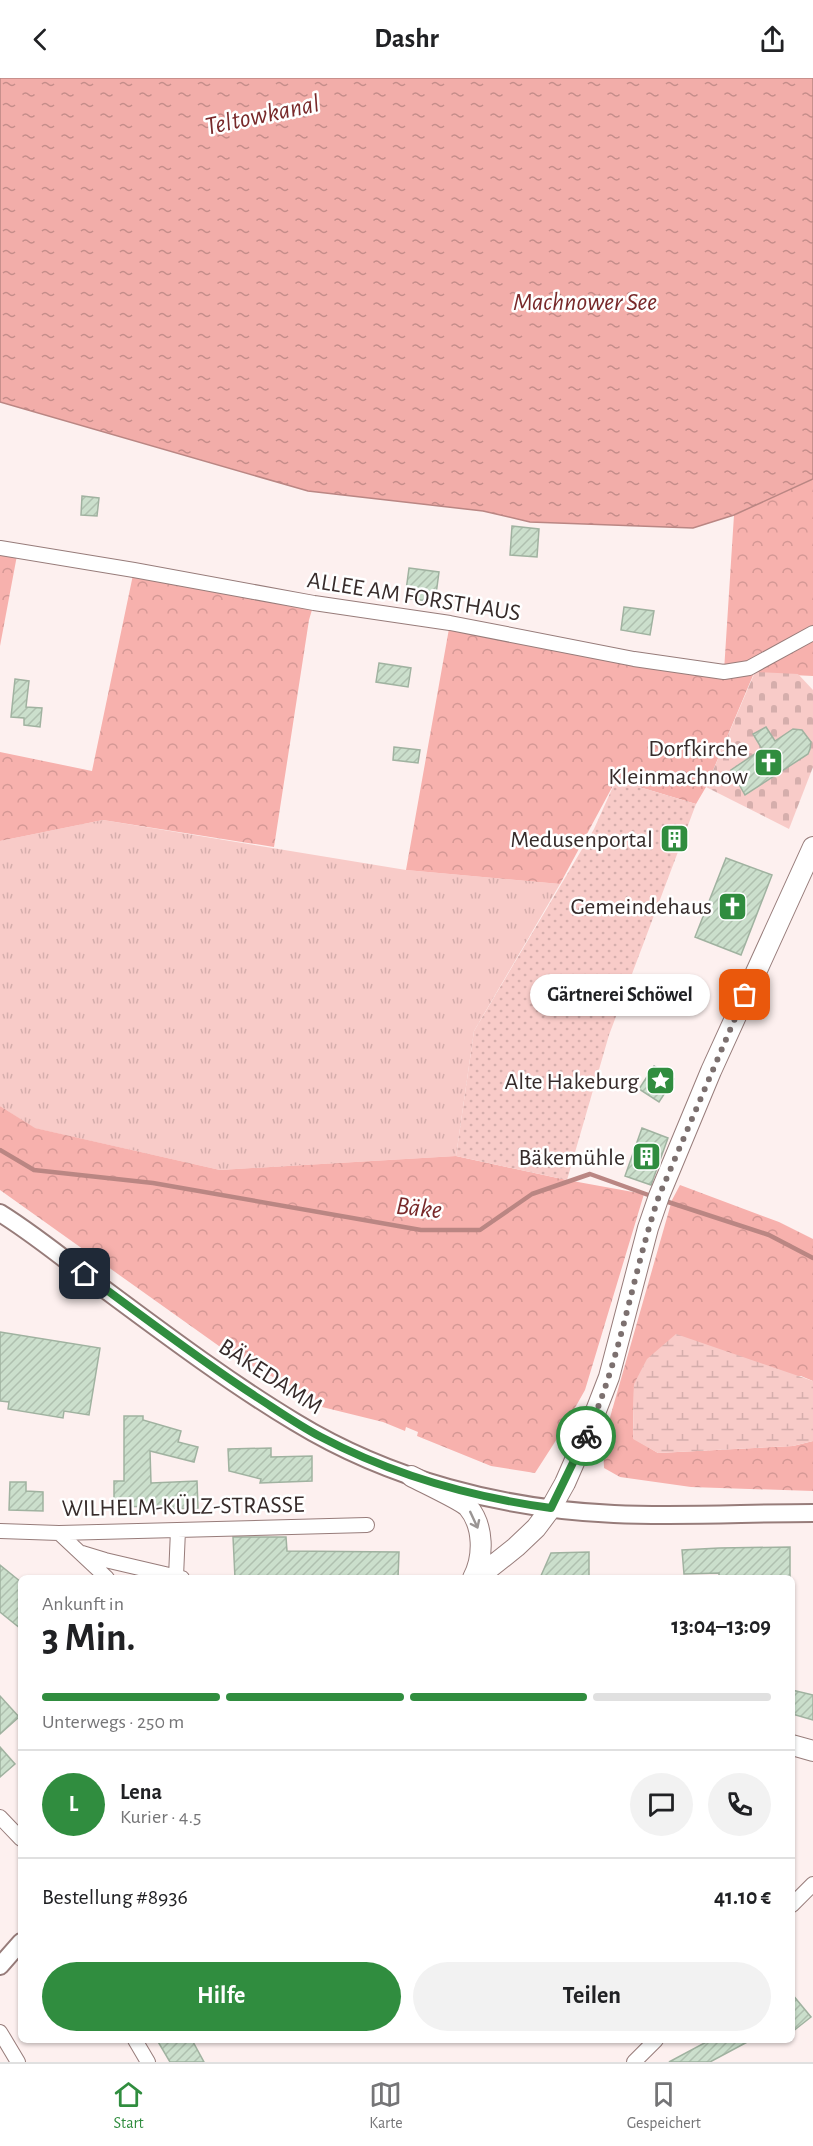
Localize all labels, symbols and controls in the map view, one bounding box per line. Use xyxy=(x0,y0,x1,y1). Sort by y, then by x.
icon: back xyxy=(24,23,57,56)
icon: share xyxy=(756,23,789,56)
text: Dashr xyxy=(374,25,439,52)
water label: Teltowkanal xyxy=(203,90,322,140)
water label: Machnower See xyxy=(513,289,657,315)
street label: ALLEE AM FORSTHAUS xyxy=(305,568,522,626)
place label: Dorfkirche Kleinmachnow xyxy=(608,737,748,789)
church icon: Dorfkirche Kleinmachnow xyxy=(753,746,785,778)
building icon: Medusenportal xyxy=(658,823,690,855)
place label: Medusenportal xyxy=(510,828,653,852)
church icon: Gemeindehaus xyxy=(717,890,749,922)
place label: Gemeindehaus xyxy=(570,895,712,919)
pin xyxy=(719,969,770,1020)
callout: Gärtnerei Schöwel xyxy=(529,974,709,1016)
icon: bag xyxy=(728,978,761,1011)
text: Gärtnerei Schöwel xyxy=(547,985,693,1005)
place icon: Alte Hakeburg xyxy=(644,1065,676,1097)
place label: Alte Hakeburg xyxy=(504,1070,639,1094)
building icon: Bäkemühle xyxy=(630,1141,662,1173)
place label: Bäkemühle xyxy=(518,1146,625,1170)
water label: Bäke xyxy=(395,1193,443,1223)
pin xyxy=(59,1248,110,1299)
icon: home xyxy=(68,1257,101,1290)
street label: BÄKEDAMM xyxy=(214,1334,327,1419)
courier xyxy=(556,1406,616,1466)
icon: bike xyxy=(570,1420,603,1453)
street label: WILHELM-KÜLZ-STRASSE xyxy=(61,1492,305,1521)
one-way arrow xyxy=(469,1511,480,1529)
text: Ankunft in xyxy=(42,1594,124,1614)
text: 13:04–13:09 xyxy=(671,1615,771,1637)
text: 3 Min. xyxy=(42,1619,136,1658)
text: Unterwegs · 250 m xyxy=(42,1712,184,1732)
button: chat xyxy=(630,1773,693,1836)
button: phone xyxy=(708,1773,771,1836)
text: Lena xyxy=(120,1781,162,1803)
text: L xyxy=(69,1793,78,1815)
text: Kurier · 4.5 xyxy=(120,1807,201,1827)
text: Bestellung #8936 xyxy=(42,1886,188,1908)
text: 41.10 € xyxy=(714,1886,771,1908)
button: Hilfe xyxy=(42,1962,401,2031)
button: Teilen xyxy=(413,1962,771,2031)
tab: Start xyxy=(112,2078,145,2133)
tab: Karte xyxy=(369,2078,403,2133)
tab: Gespeichert xyxy=(627,2078,701,2133)

